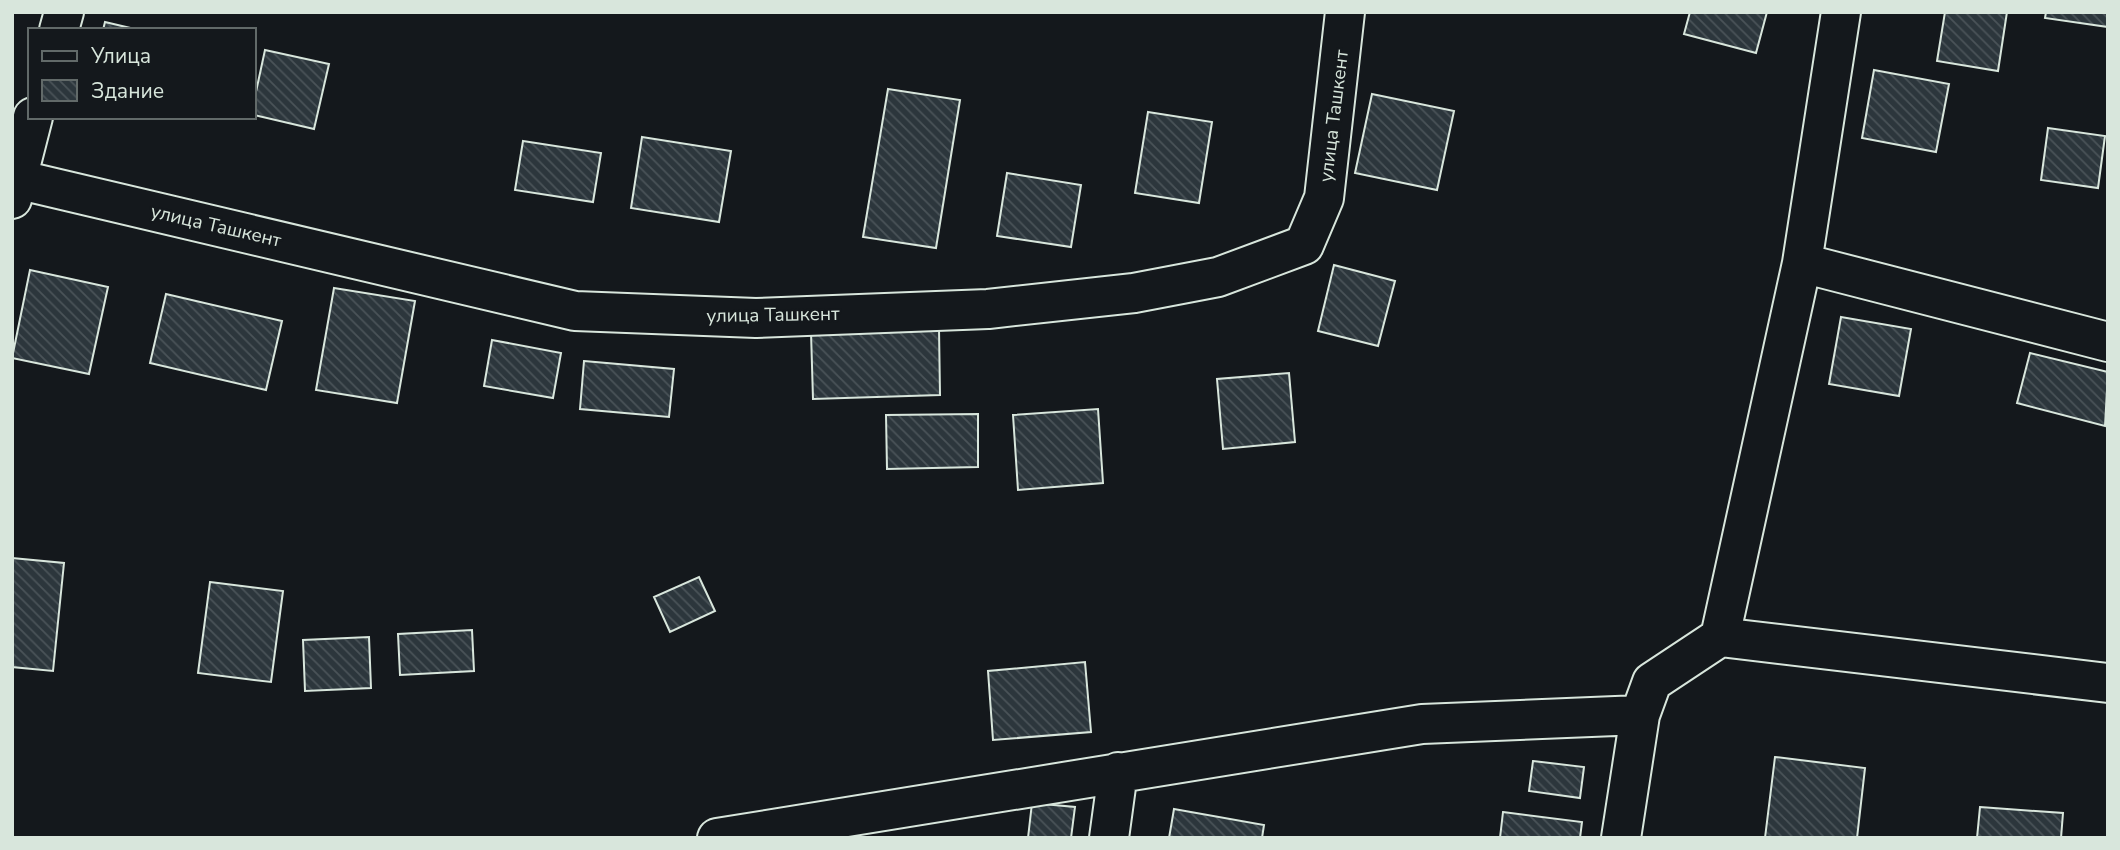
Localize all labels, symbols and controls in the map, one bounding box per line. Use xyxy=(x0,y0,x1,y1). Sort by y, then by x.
legend xyxy=(28,28,256,119)
text: Улица xyxy=(90,42,151,70)
street label: улица Ташкент xyxy=(1313,48,1355,184)
text: Здание xyxy=(91,77,164,105)
street label: улица Ташкент xyxy=(148,198,284,254)
street label: улица Ташкент xyxy=(706,301,840,329)

